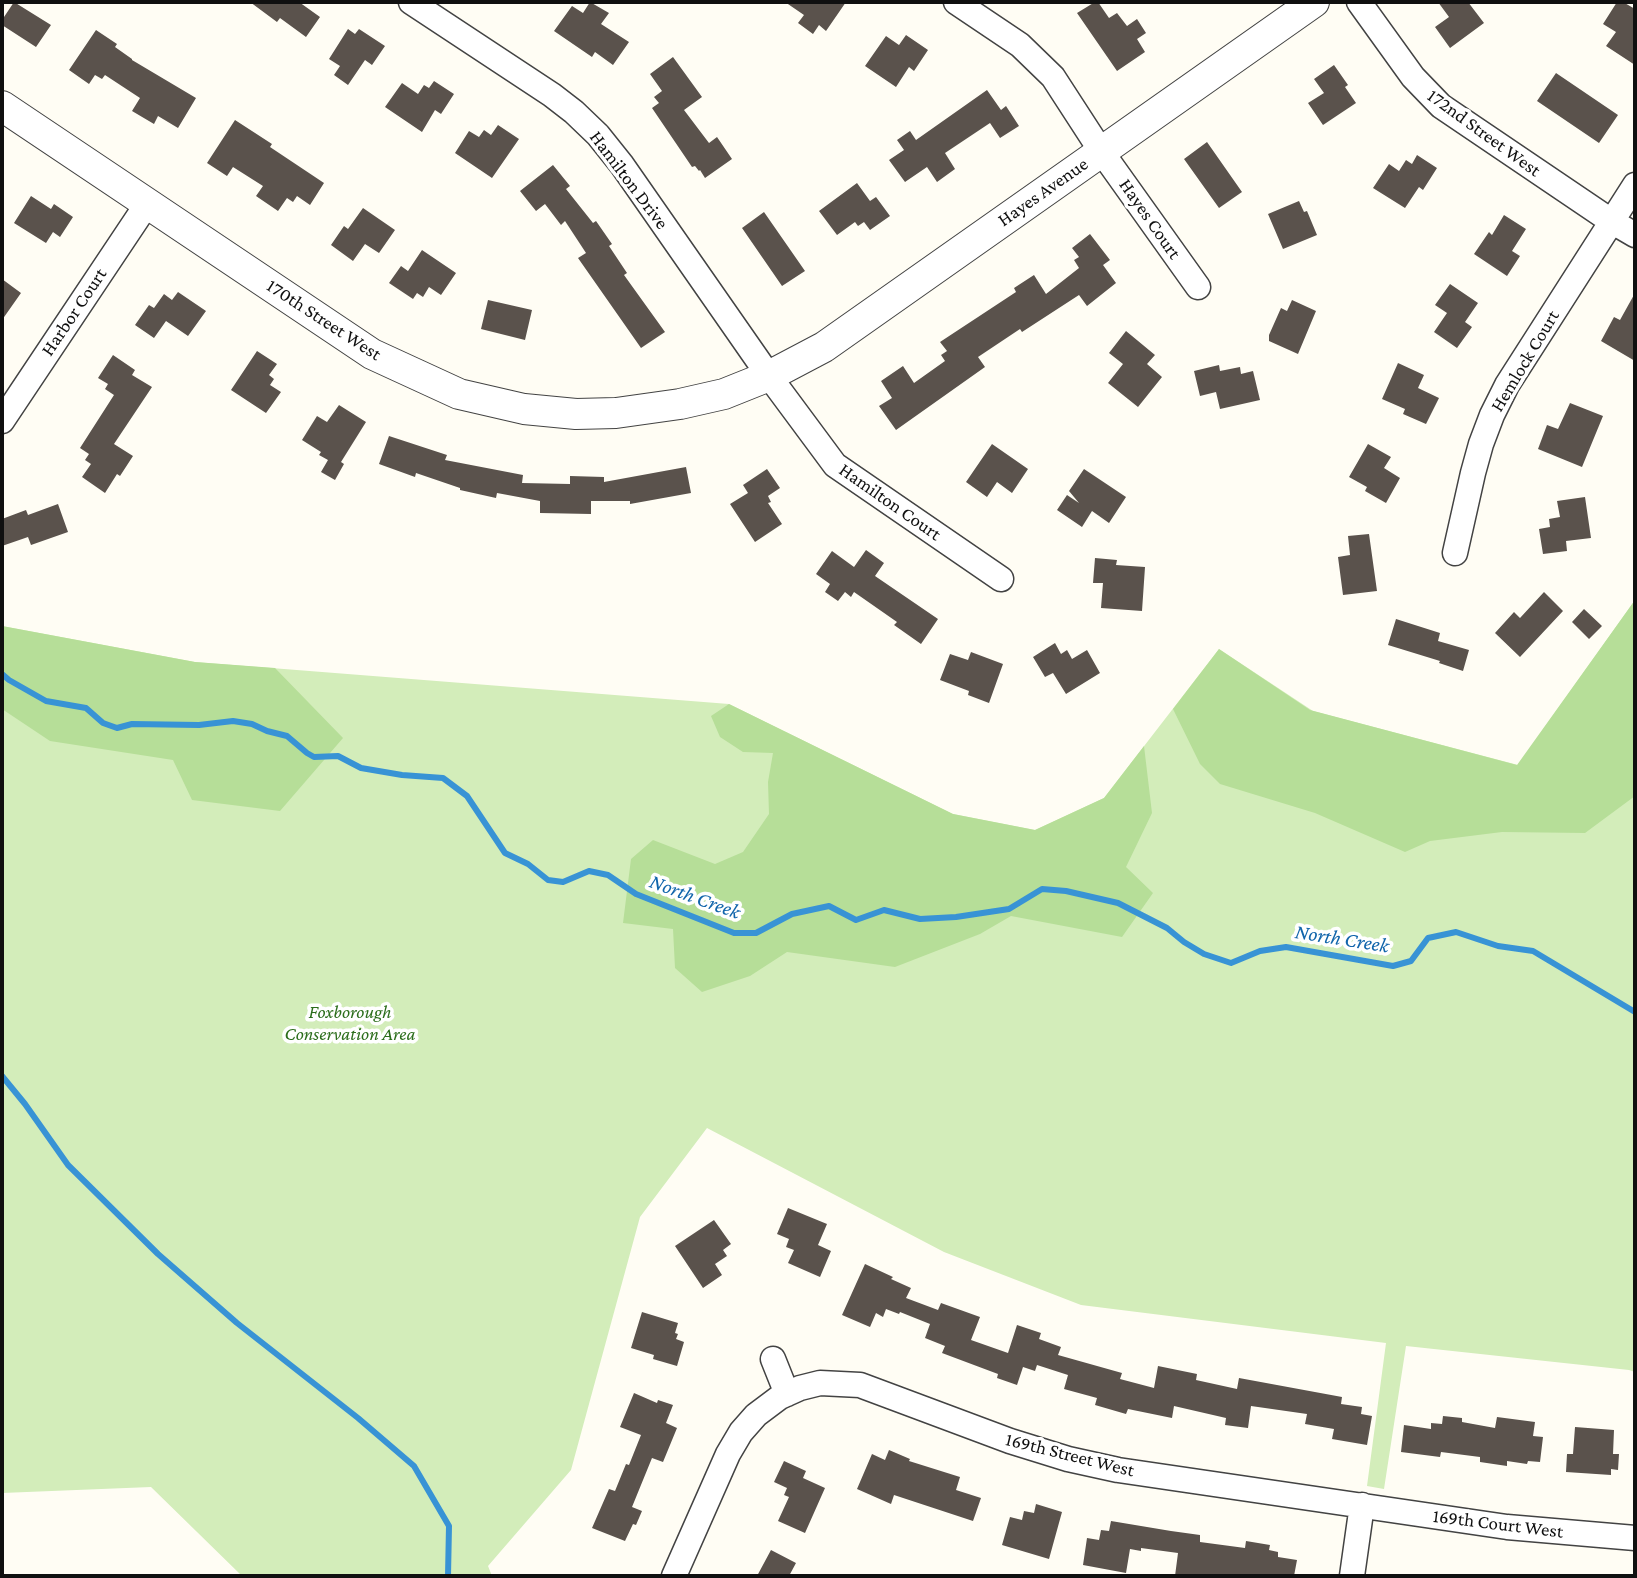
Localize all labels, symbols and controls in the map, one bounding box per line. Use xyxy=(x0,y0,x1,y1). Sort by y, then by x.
street label: 172nd Street West xyxy=(1423,84,1545,182)
street label: Hamilton Drive xyxy=(585,126,673,234)
street label: Hayes Avenue xyxy=(993,153,1093,231)
street label: Hayes Court xyxy=(1114,174,1186,264)
street label: Harbor Court xyxy=(36,264,112,360)
street label: 170th Street West xyxy=(262,274,386,366)
street label: Hemlock Court xyxy=(1486,306,1564,416)
street label: Hamilton Court xyxy=(835,458,945,546)
water label: North Creek xyxy=(646,869,744,925)
water label: North Creek xyxy=(1293,919,1391,959)
park label: Foxborough Conservation Area xyxy=(285,1001,415,1045)
street label: 169th Street West xyxy=(1003,1428,1137,1482)
street label: 169th Court West xyxy=(1432,1505,1564,1543)

